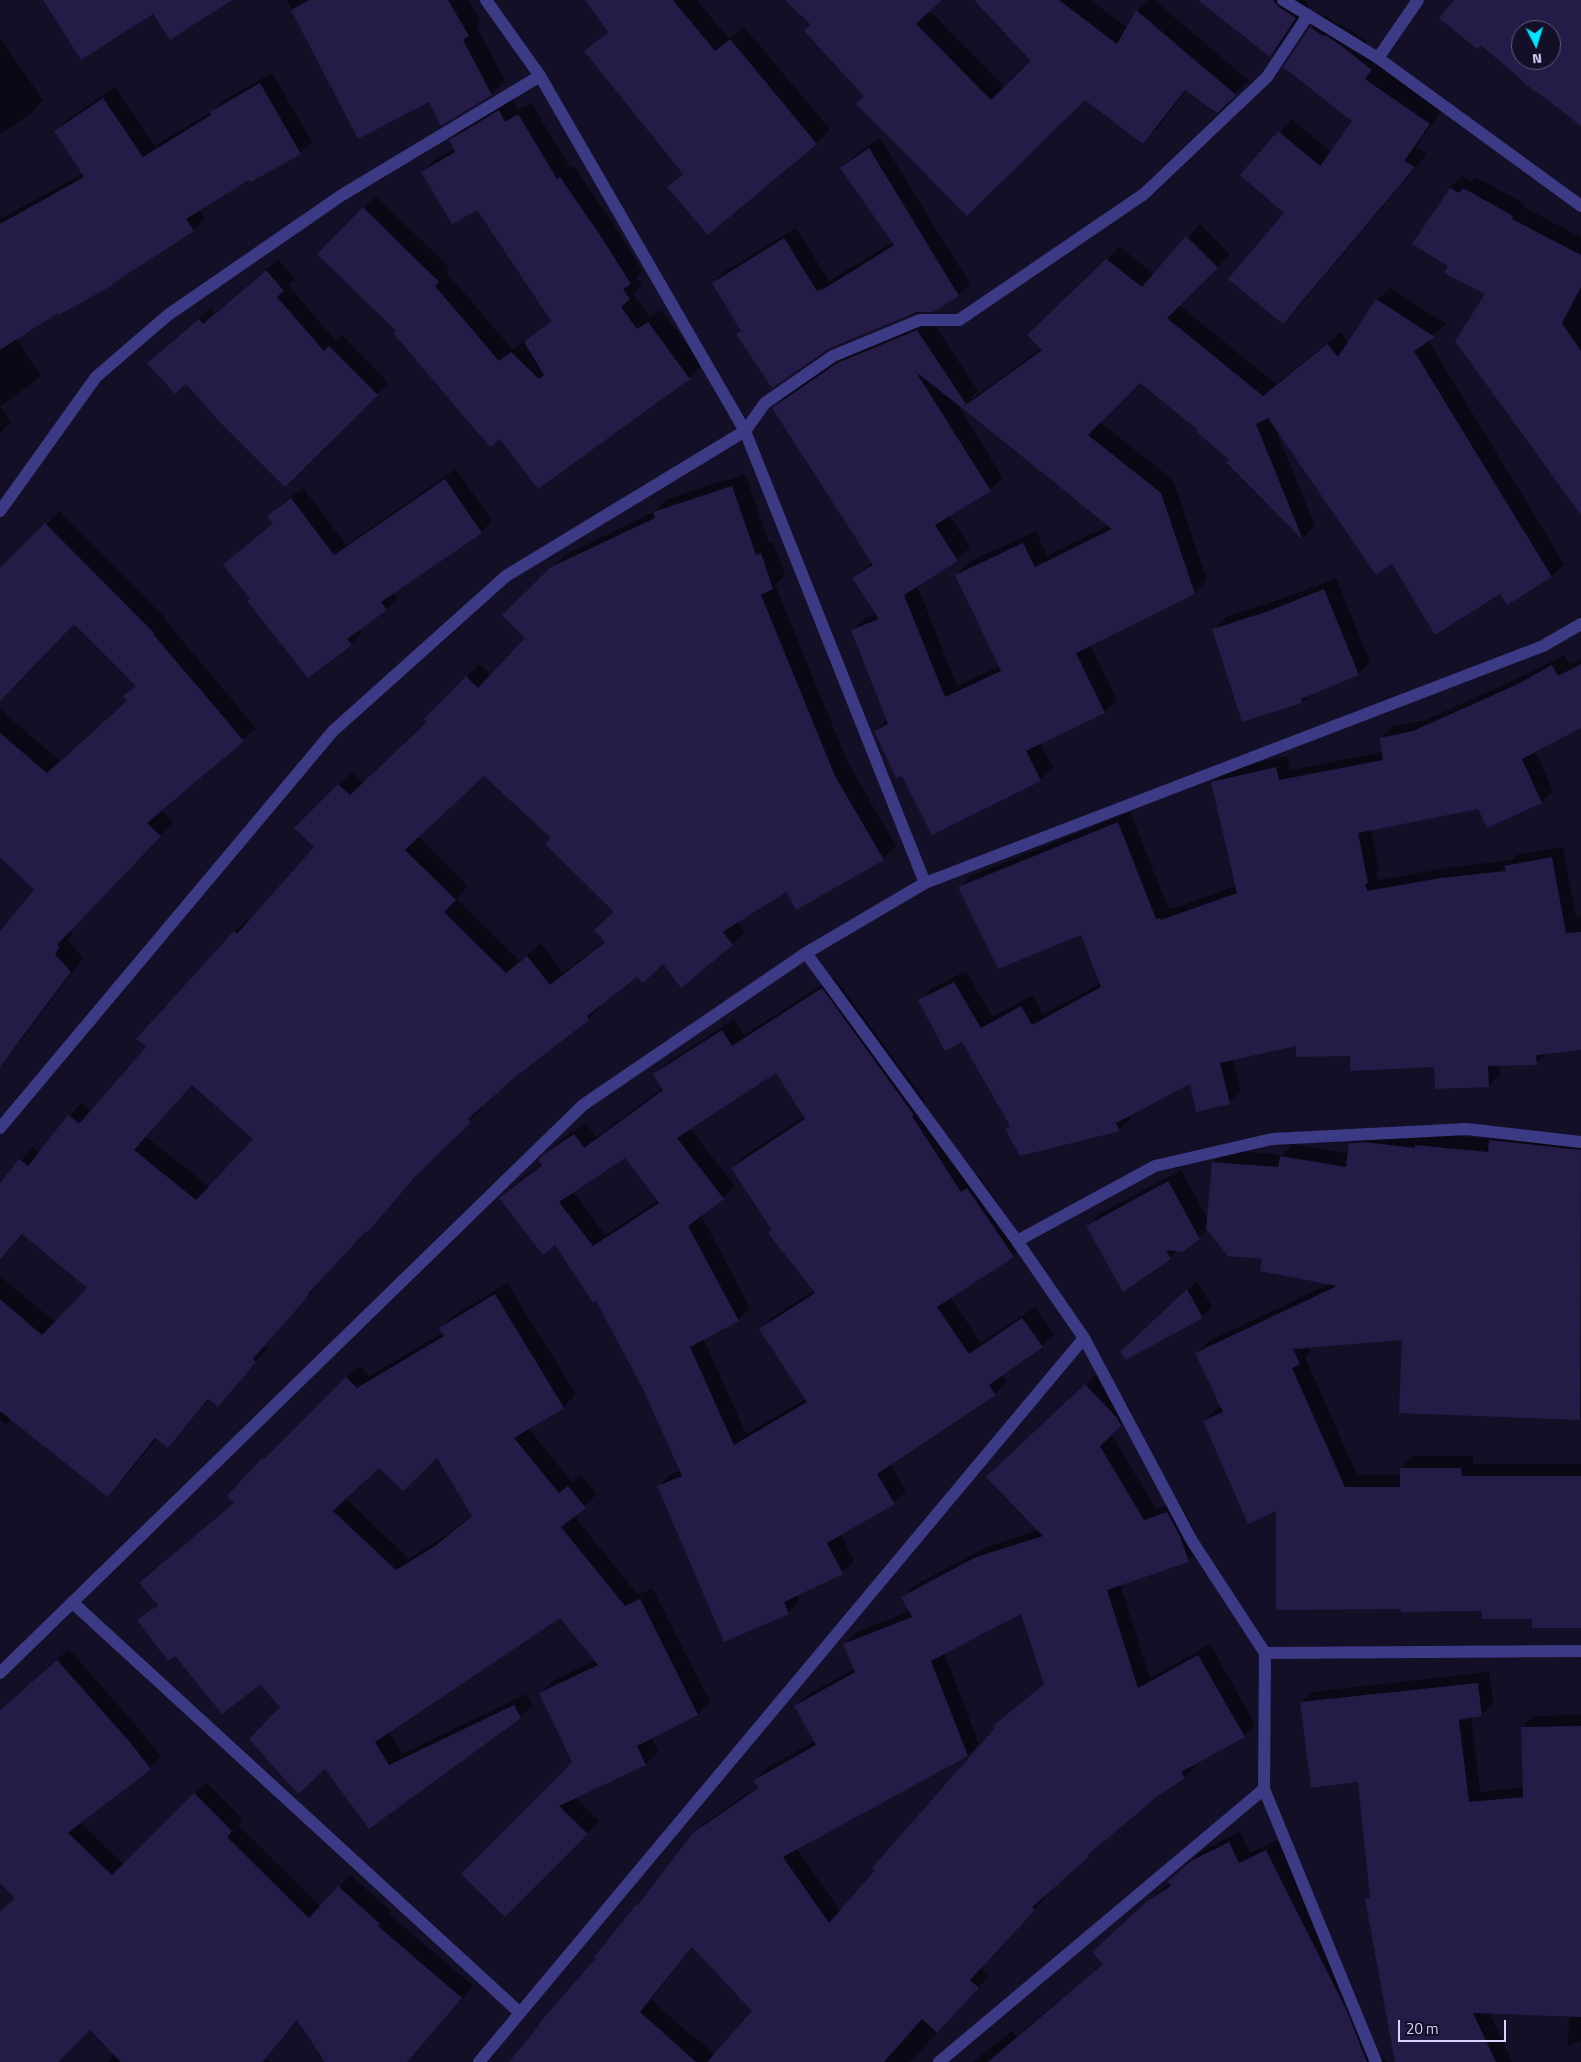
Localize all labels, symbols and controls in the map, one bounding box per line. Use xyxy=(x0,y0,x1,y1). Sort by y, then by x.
north arrow xyxy=(1511,20,1561,70)
text: N xyxy=(1532,49,1543,70)
scale bar xyxy=(1401,2010,1508,2042)
text: 20 m xyxy=(1406,2017,1439,2040)

